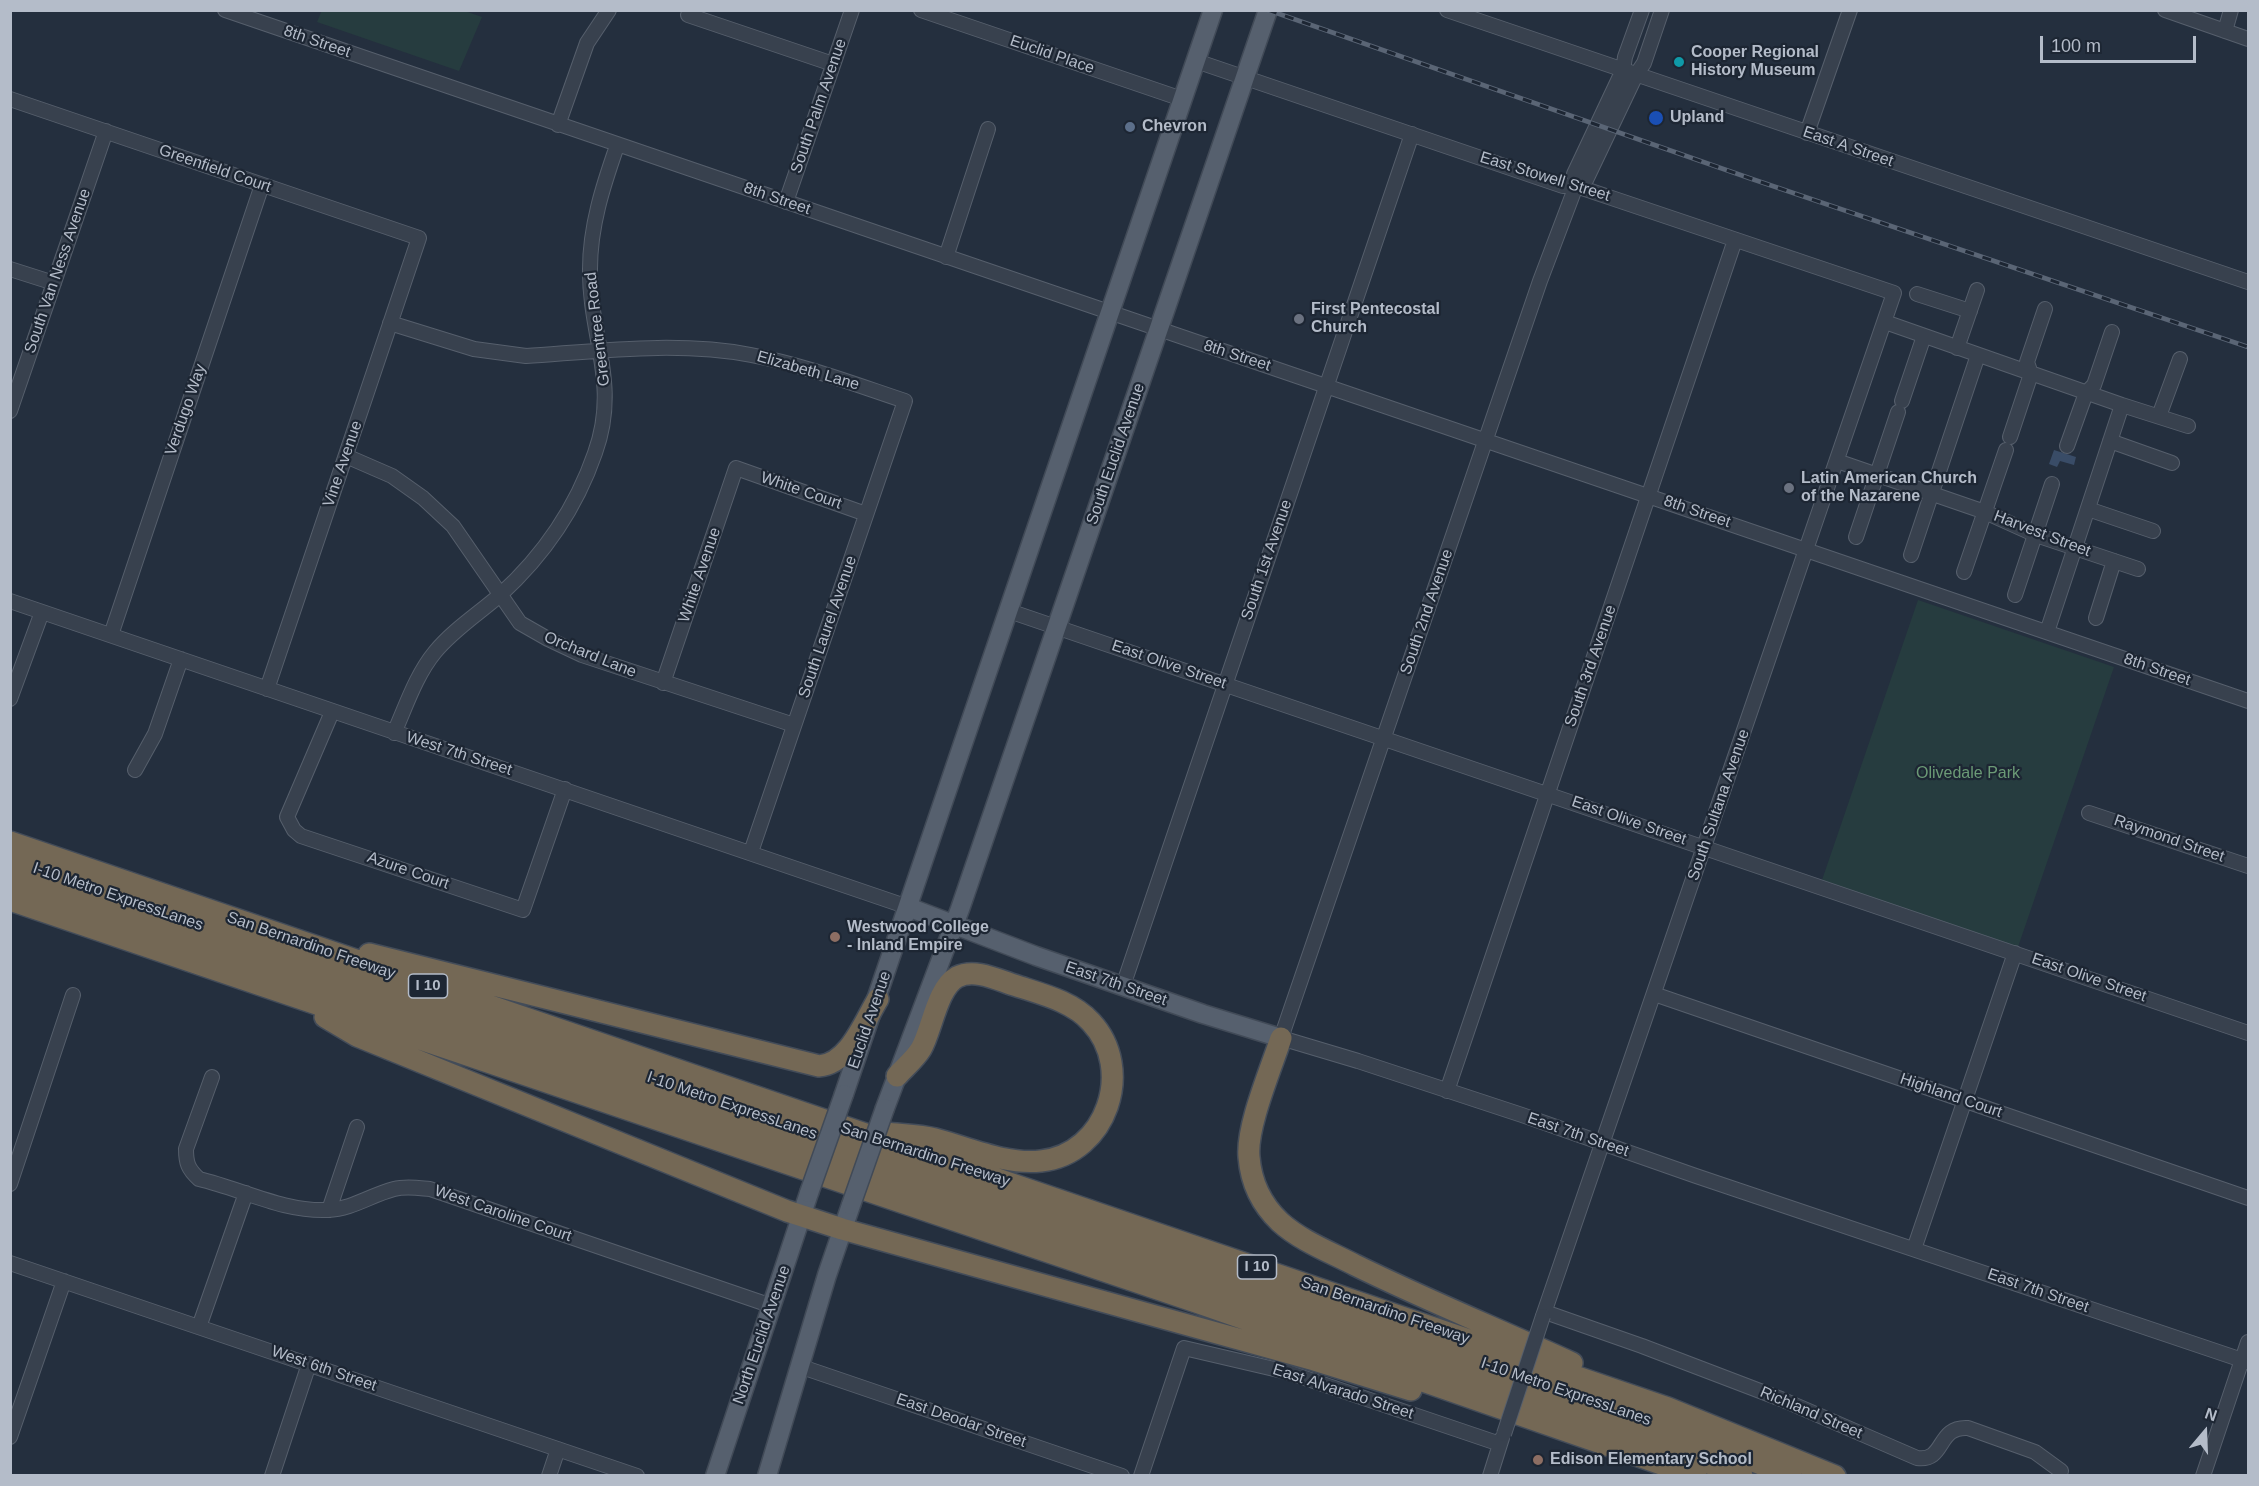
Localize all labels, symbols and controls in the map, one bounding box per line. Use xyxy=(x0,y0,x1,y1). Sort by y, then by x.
street label: 8th Street xyxy=(281,22,353,62)
scale bar xyxy=(2043,24,2199,62)
street label: Euclid Place xyxy=(1007,32,1097,78)
street label: South Palm Avenue xyxy=(787,36,851,176)
text: 100 m xyxy=(2051,36,2101,56)
place label: Cooper Regional History Museum xyxy=(1691,43,1819,81)
marker: Cooper Regional History Museum xyxy=(1672,55,1686,69)
place label: Upland xyxy=(1670,108,1724,128)
marker: Upland xyxy=(1647,109,1665,127)
place label: Chevron xyxy=(1142,117,1207,137)
marker: Chevron xyxy=(1123,120,1137,134)
street label: East A Street xyxy=(1800,123,1896,171)
street label: Greenfield Court xyxy=(156,141,274,197)
street label: East Stowell Street xyxy=(1478,148,1612,206)
street label: 8th Street xyxy=(741,179,813,219)
street label: South Van Ness Avenue xyxy=(21,186,95,356)
street label: Greentree Road xyxy=(581,271,615,387)
place label: First Pentecostal Church xyxy=(1311,300,1440,338)
marker: First Pentecostal Church xyxy=(1292,312,1306,326)
street label: 8th Street xyxy=(1201,336,1273,376)
street label: Elizabeth Lane xyxy=(754,347,862,395)
street label: Verdugo Way xyxy=(161,362,211,458)
street label: South Euclid Avenue xyxy=(1083,381,1149,527)
street label: Vine Avenue xyxy=(319,418,367,510)
street label: White Court xyxy=(758,468,844,514)
place label: Latin American Church of the Nazarene xyxy=(1801,469,1977,507)
marker: Latin American Church of the Nazarene xyxy=(1782,481,1796,495)
street label: 8th Street xyxy=(1661,492,1733,532)
street label: South 1st Avenue xyxy=(1237,497,1297,623)
street label: Harvest Street xyxy=(1991,507,2093,561)
street label: White Avenue xyxy=(675,525,725,625)
street label: South 2nd Avenue xyxy=(1397,547,1457,677)
street label: South Laurel Avenue xyxy=(795,553,861,701)
street label: South 3rd Avenue xyxy=(1561,602,1621,730)
street label: Orchard Lane xyxy=(541,628,639,682)
street label: East Olive Street xyxy=(1109,636,1229,694)
street label: 8th Street xyxy=(2121,650,2193,690)
street label: South Sultana Avenue xyxy=(1684,727,1754,883)
street label: West 7th Street xyxy=(404,728,514,780)
park label: Olivedale Park xyxy=(1916,764,2020,784)
street label: East Olive Street xyxy=(1569,792,1689,850)
street label: Raymond Street xyxy=(2111,811,2227,867)
street label: Azure Court xyxy=(365,848,451,894)
street label: I-10 Metro ExpressLanes xyxy=(30,859,206,935)
street label: San Bernardino Freeway xyxy=(224,908,398,984)
place label: Westwood College - Inland Empire xyxy=(847,918,989,956)
marker: Westwood College - Inland Empire xyxy=(828,930,842,944)
street label: East Olive Street xyxy=(2029,949,2149,1007)
street label: East 7th Street xyxy=(1063,958,1169,1010)
street label: Euclid Avenue xyxy=(844,969,896,1071)
road number: I 10 xyxy=(408,974,448,998)
street label: I-10 Metro ExpressLanes xyxy=(644,1068,820,1144)
street label: Highland Court xyxy=(1897,1070,2005,1122)
street label: East 7th Street xyxy=(1525,1109,1631,1161)
street label: San Bernardino Freeway xyxy=(838,1119,1012,1191)
street label: West Caroline Court xyxy=(432,1182,574,1246)
road number: I 10 xyxy=(1238,1255,1276,1279)
street label: North Euclid Avenue xyxy=(729,1263,795,1407)
street label: East 7th Street xyxy=(1985,1265,2091,1317)
street label: San Bernardino Freeway xyxy=(1298,1273,1472,1349)
street label: West 6th Street xyxy=(269,1342,379,1396)
street label: I-10 Metro ExpressLanes xyxy=(1478,1354,1654,1430)
street label: East Alvarado Street xyxy=(1270,1360,1416,1424)
street label: Richland Street xyxy=(1757,1383,1865,1443)
street label: East Deodar Street xyxy=(894,1390,1028,1452)
north arrow xyxy=(2175,1402,2235,1462)
text: N xyxy=(2203,1405,2219,1424)
place label: Edison Elementary School xyxy=(1550,1450,1752,1470)
marker: Edison Elementary School xyxy=(1531,1453,1545,1467)

